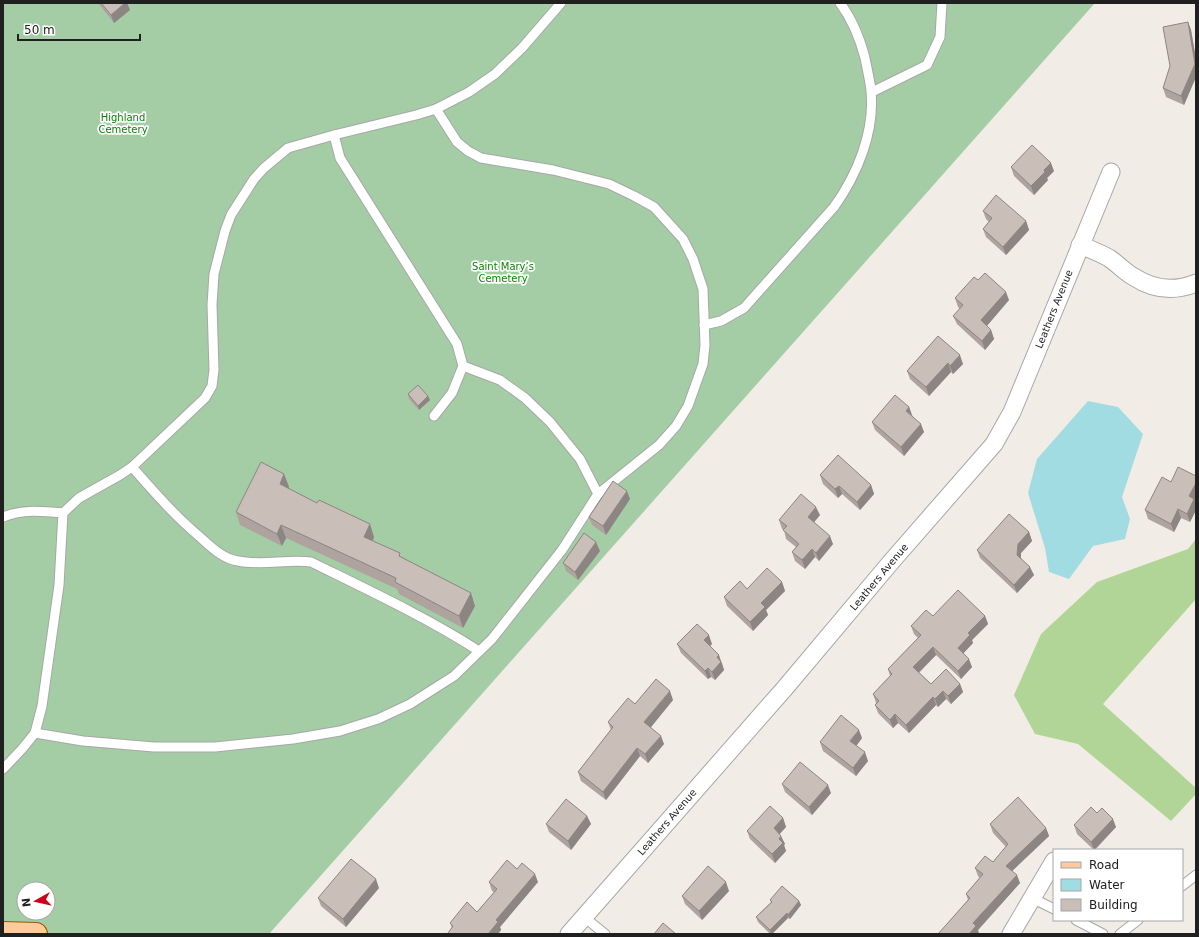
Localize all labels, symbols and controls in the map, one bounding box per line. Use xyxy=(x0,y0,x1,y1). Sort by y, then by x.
scale bar xyxy=(18,16,140,42)
text: 50 m xyxy=(24,23,55,37)
park label: Highland Cemetery xyxy=(98,112,148,135)
park label: Saint Mary’s Cemetery xyxy=(472,261,534,284)
street label: Leathers Avenue xyxy=(1033,268,1075,350)
street label: Leathers Avenue xyxy=(848,541,910,613)
street label: Leathers Avenue xyxy=(635,787,699,857)
legend xyxy=(1053,849,1183,921)
text: Road xyxy=(1089,858,1119,872)
text: Water xyxy=(1089,878,1125,892)
north arrow xyxy=(16,881,56,921)
text: N xyxy=(20,897,34,908)
text: Building xyxy=(1089,898,1138,912)

